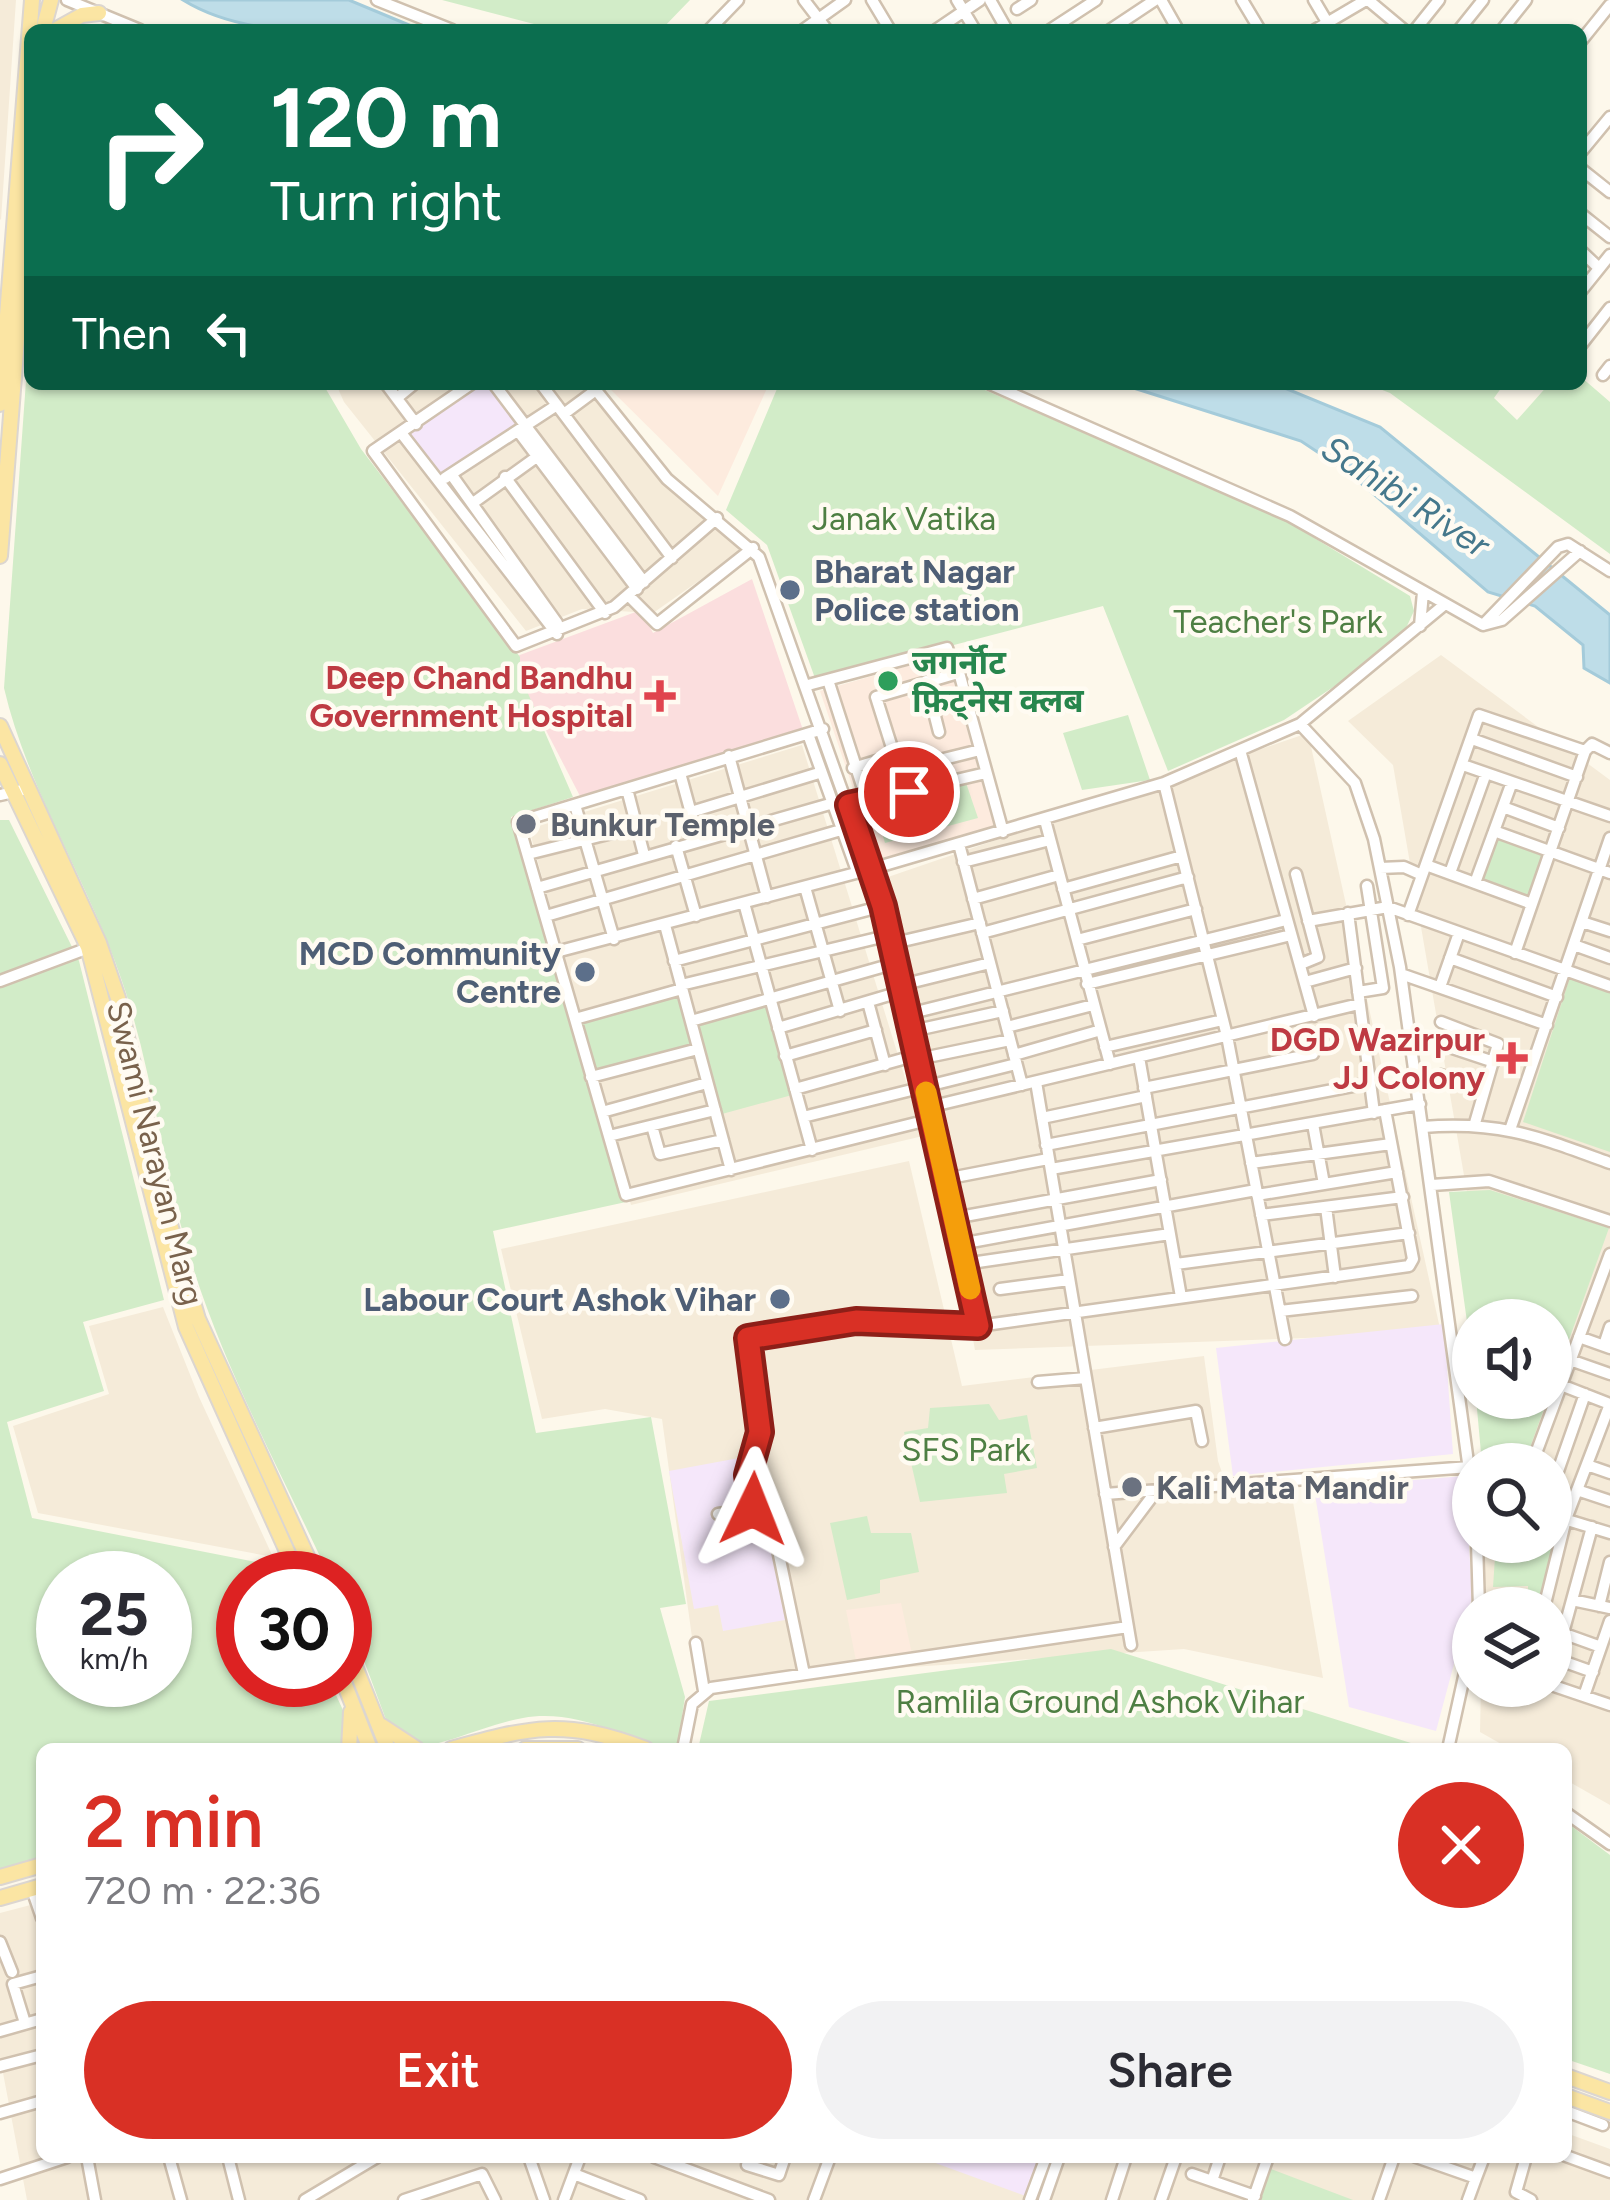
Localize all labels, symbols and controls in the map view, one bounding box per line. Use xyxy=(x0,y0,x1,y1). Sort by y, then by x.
text: 120 m xyxy=(270,67,502,168)
icon: right xyxy=(72,72,228,228)
text: Turn right xyxy=(270,169,502,234)
icon: left xyxy=(196,300,262,366)
text: Then xyxy=(72,306,172,360)
water label: Sahibi River xyxy=(1314,426,1499,568)
park label: Janak Vatika xyxy=(812,499,996,538)
place label: Bharat Nagar Police station xyxy=(814,552,1019,629)
marker: Bharat Nagar Police station xyxy=(777,577,803,603)
park label: Teacher's Park xyxy=(1173,602,1383,641)
place label: जगर्नॉट फ़िट्नेस क्लब xyxy=(912,643,1084,721)
place label: Deep Chand Bandhu Government Hospital xyxy=(309,658,633,735)
marker: जगर्नॉट फ़िट्नेस क्लब xyxy=(875,668,901,694)
marker: Deep Chand Bandhu Government Hospital xyxy=(644,680,676,712)
pin xyxy=(858,741,960,843)
icon: arrive xyxy=(876,759,942,825)
place label: Bunkur Temple xyxy=(550,805,775,844)
marker: Bunkur Temple xyxy=(513,811,539,837)
place label: MCD Community Centre xyxy=(299,934,561,1011)
marker: MCD Community Centre xyxy=(572,959,598,985)
street label: Swami Narayan Marg xyxy=(99,997,212,1309)
place label: DGD Wazirpur JJ Colony xyxy=(1270,1020,1485,1097)
marker: DGD Wazirpur JJ Colony xyxy=(1496,1042,1528,1074)
place label: Labour Court Ashok Vihar xyxy=(363,1280,756,1319)
marker: Labour Court Ashok Vihar xyxy=(767,1286,793,1312)
map controls xyxy=(1452,1299,1572,1707)
button: sound xyxy=(1452,1299,1572,1419)
park label: SFS Park xyxy=(901,1430,1031,1469)
button: search xyxy=(1452,1443,1572,1563)
position arrow xyxy=(690,1446,816,1572)
place label: Kali Mata Mandir xyxy=(1156,1468,1409,1507)
marker: Kali Mata Mandir xyxy=(1119,1474,1145,1500)
speed limit sign: 30 xyxy=(216,1551,372,1707)
text: 25 xyxy=(79,1578,149,1650)
button: layers xyxy=(1452,1587,1572,1707)
text: km/h xyxy=(80,1640,148,1677)
park label: Ramlila Ground Ashok Vihar xyxy=(896,1682,1304,1721)
text: 2 min xyxy=(84,1779,263,1865)
button: close xyxy=(1398,1782,1524,1908)
text: 720 m · 22:36 xyxy=(84,1867,321,1914)
button: Exit xyxy=(84,2001,792,2139)
button: Share xyxy=(816,2001,1524,2139)

